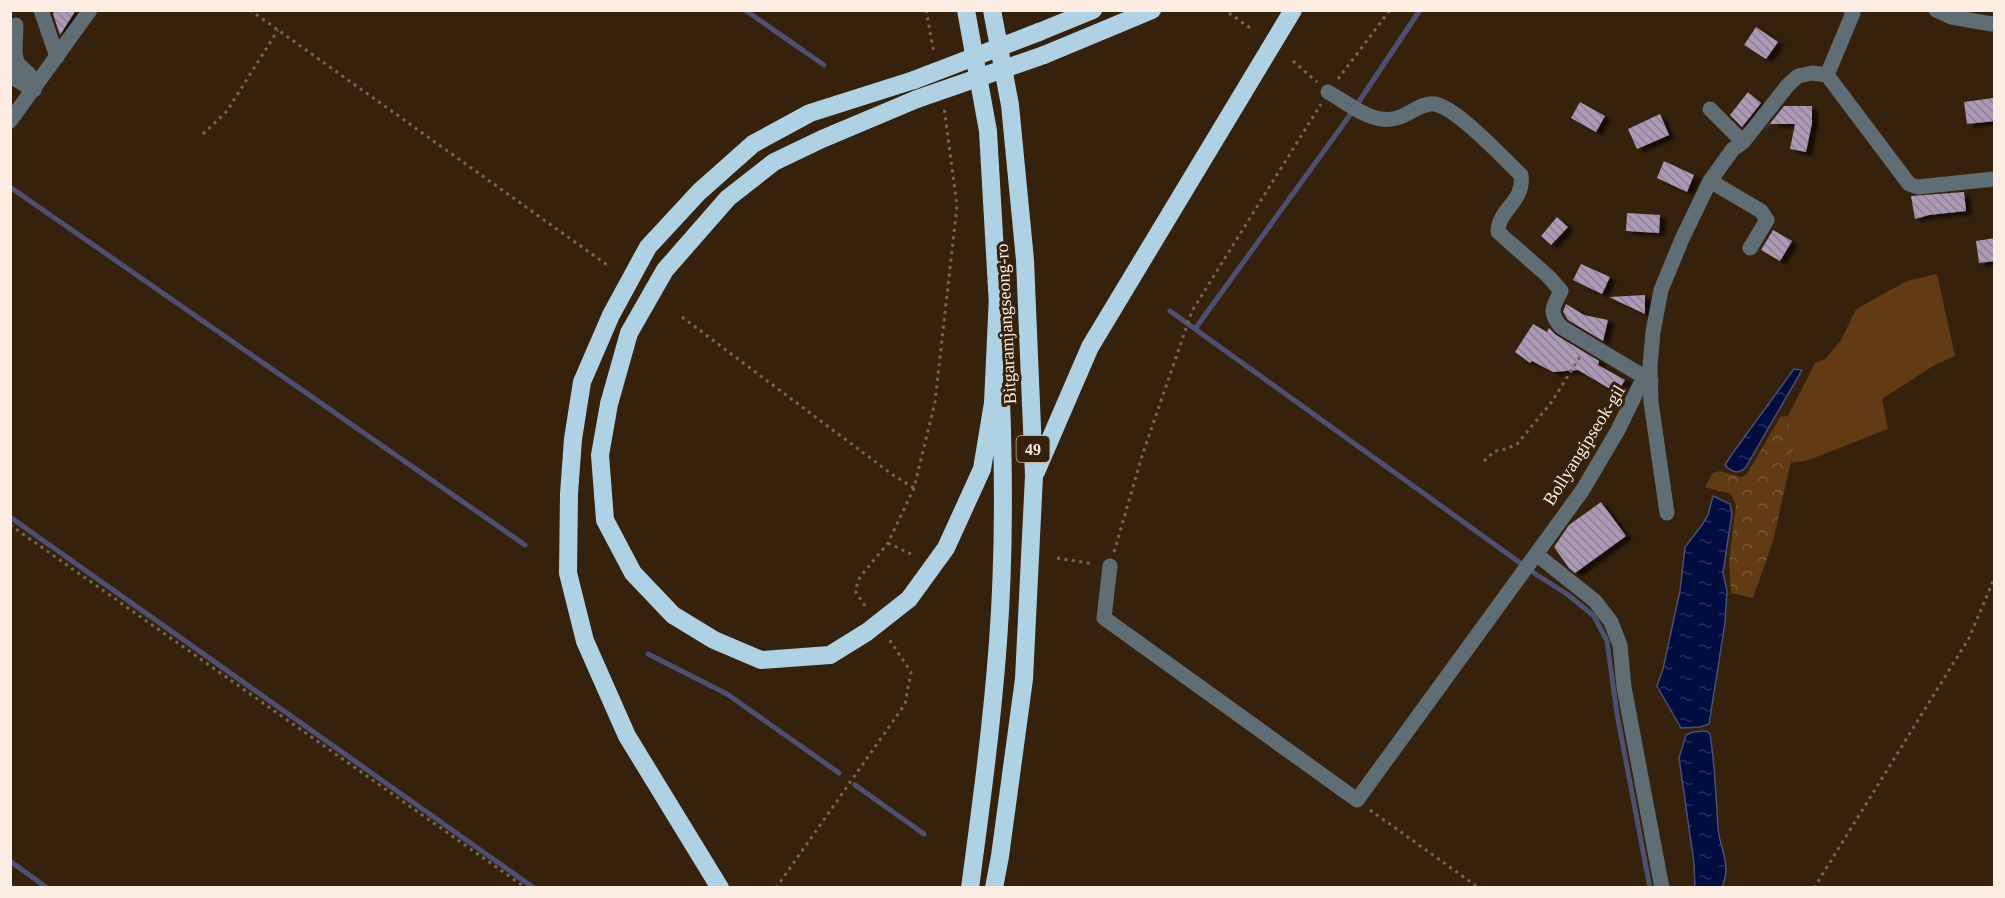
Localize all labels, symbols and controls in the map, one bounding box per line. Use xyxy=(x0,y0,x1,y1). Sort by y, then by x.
street label: Bitgaramjangseong-ro xyxy=(992,243,1020,405)
street label: Bollyangipseok-gil xyxy=(1539,381,1629,509)
road number: 49 xyxy=(1016,436,1050,462)

